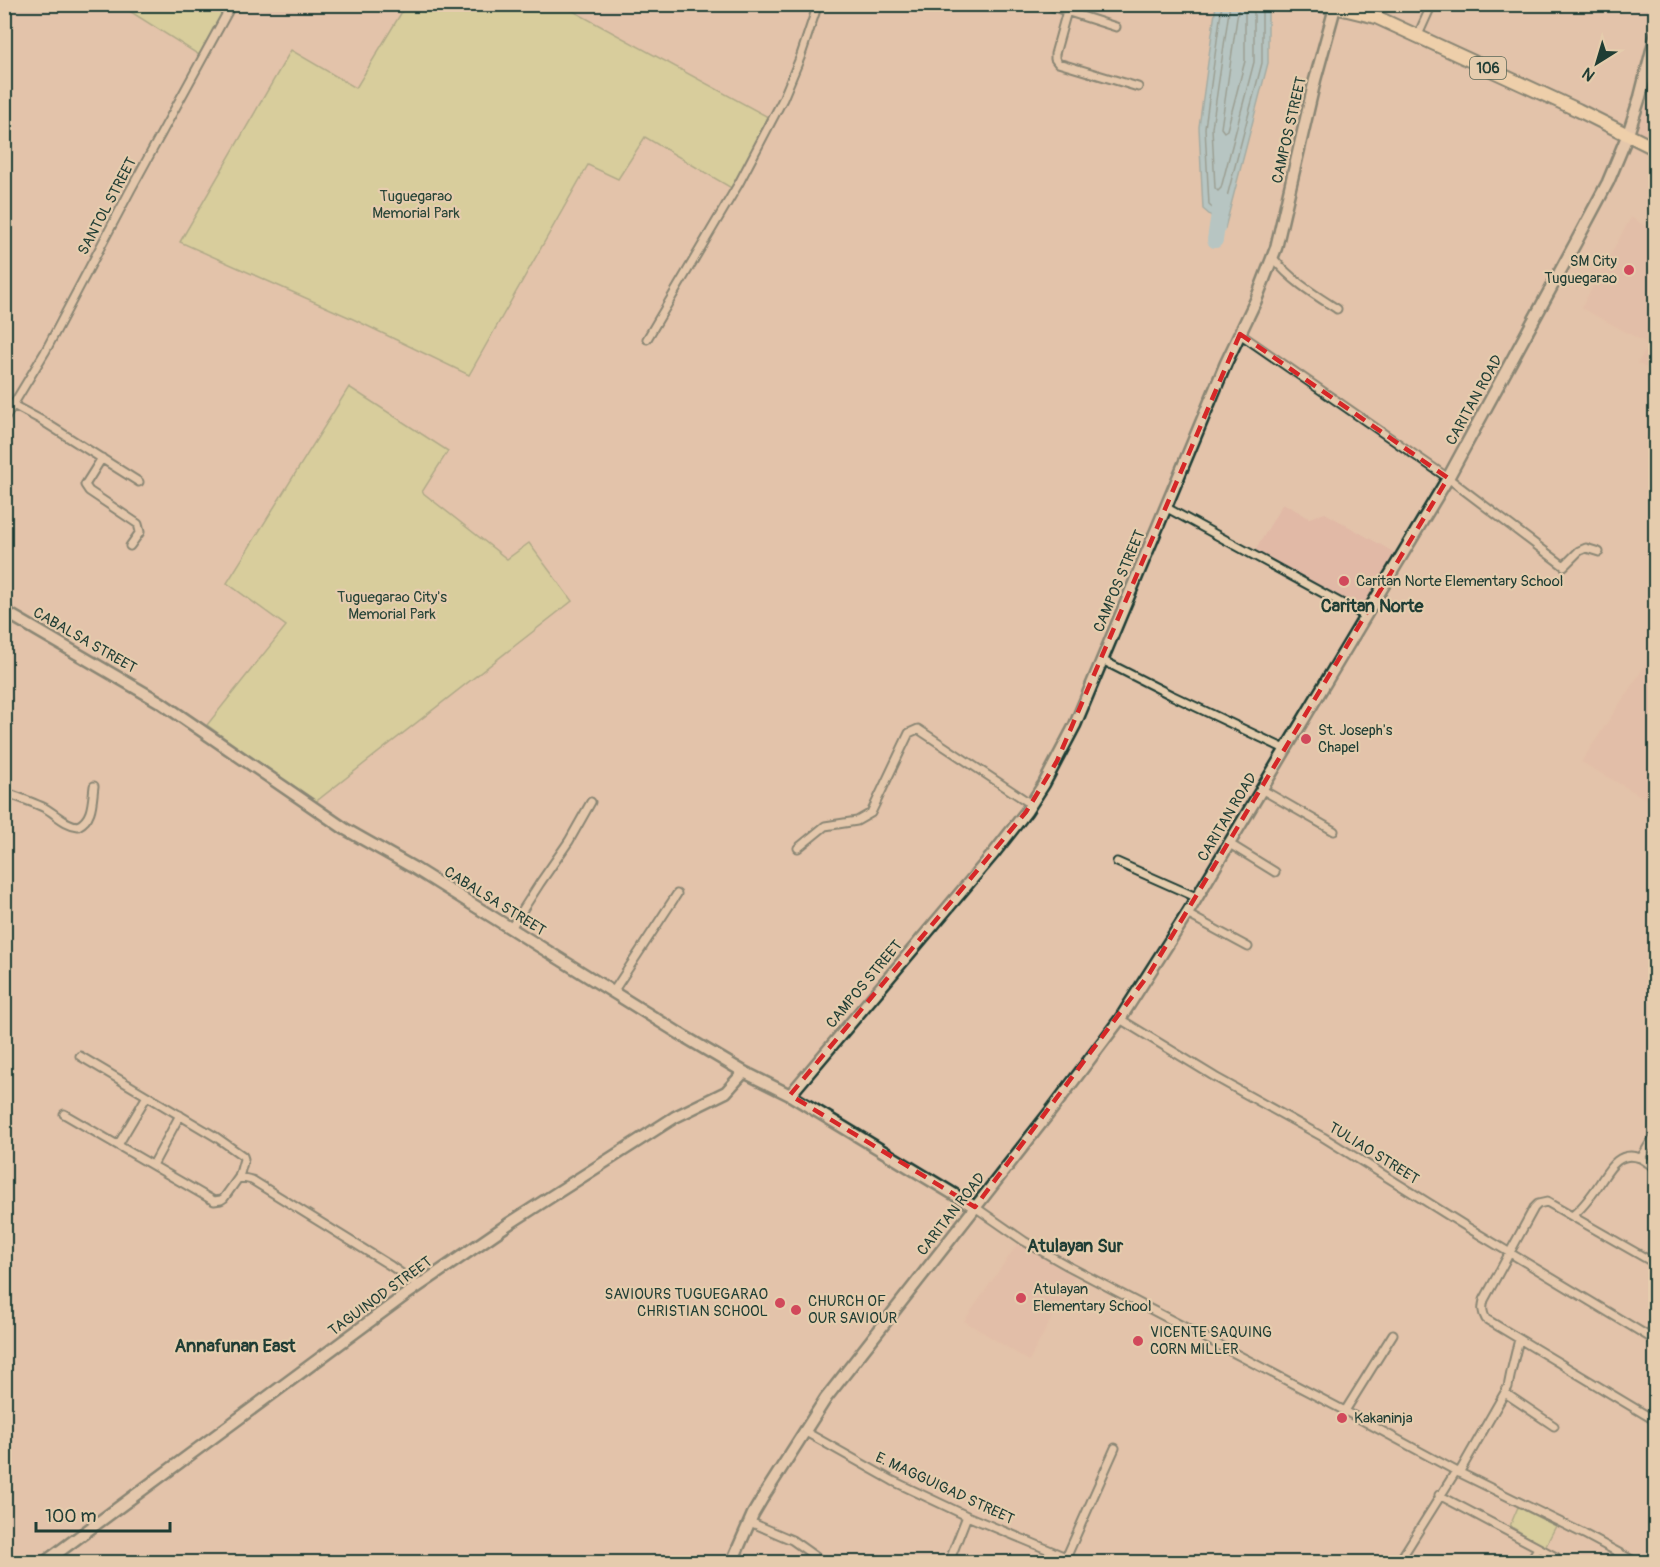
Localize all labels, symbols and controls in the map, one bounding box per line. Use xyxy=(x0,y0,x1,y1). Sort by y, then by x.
north arrow xyxy=(1567,33,1627,93)
road number: 106 xyxy=(1470,57,1506,79)
text: N xyxy=(1578,63,1599,85)
street label: CAMPOS STREET xyxy=(1268,75,1311,185)
street label: SANTOL STREET xyxy=(74,154,141,258)
park label: Tuguegarao Memorial Park xyxy=(372,187,460,223)
place label: SM City Tuguegarao xyxy=(1544,252,1618,288)
marker: SM City Tuguegarao xyxy=(1622,263,1636,277)
street label: CARITAN ROAD xyxy=(1442,352,1507,449)
street label: CAMPOS STREET xyxy=(1089,527,1150,635)
place label: Caritan Norte Elementary School xyxy=(1356,572,1563,591)
marker: Caritan Norte Elementary School xyxy=(1337,574,1351,588)
park label: Tuguegarao City's Memorial Park xyxy=(337,588,447,624)
district label: Caritan Norte xyxy=(1321,595,1424,618)
street label: CABALSA STREET xyxy=(29,603,140,678)
place label: St. Joseph's Chapel xyxy=(1318,721,1393,757)
marker: St. Joseph's Chapel xyxy=(1299,732,1313,746)
street label: CARITAN ROAD xyxy=(1193,769,1261,865)
street label: CABALSA STREET xyxy=(440,862,549,940)
street label: CAMPOS STREET xyxy=(822,936,907,1032)
street label: TULIAO STREET xyxy=(1325,1118,1423,1189)
street label: CARITAN ROAD xyxy=(913,1169,990,1260)
district label: Atulayan Sur xyxy=(1027,1235,1124,1258)
street label: TAGUINOD STREET xyxy=(325,1252,436,1340)
place label: Atulayan Elementary School xyxy=(1033,1280,1152,1316)
place label: SAVIOURS TUGUEGARAO CHRISTIAN SCHOOL xyxy=(605,1285,768,1321)
marker: Atulayan Elementary School xyxy=(1014,1291,1028,1305)
place label: CHURCH OF OUR SAVIOUR xyxy=(808,1292,898,1328)
marker: SAVIOURS TUGUEGARAO CHRISTIAN SCHOOL xyxy=(773,1296,787,1310)
marker: CHURCH OF OUR SAVIOUR xyxy=(789,1303,803,1317)
place label: VICENTE SAQUING CORN MILLER xyxy=(1150,1323,1272,1359)
marker: VICENTE SAQUING CORN MILLER xyxy=(1131,1334,1145,1348)
district label: Annafunan East xyxy=(174,1335,296,1358)
place label: Kakaninja xyxy=(1354,1409,1413,1428)
marker: Kakaninja xyxy=(1335,1411,1349,1425)
street label: E. MAGGUIGAD STREET xyxy=(872,1448,1017,1529)
scale bar xyxy=(36,1495,170,1533)
text: 100 m xyxy=(45,1505,97,1528)

